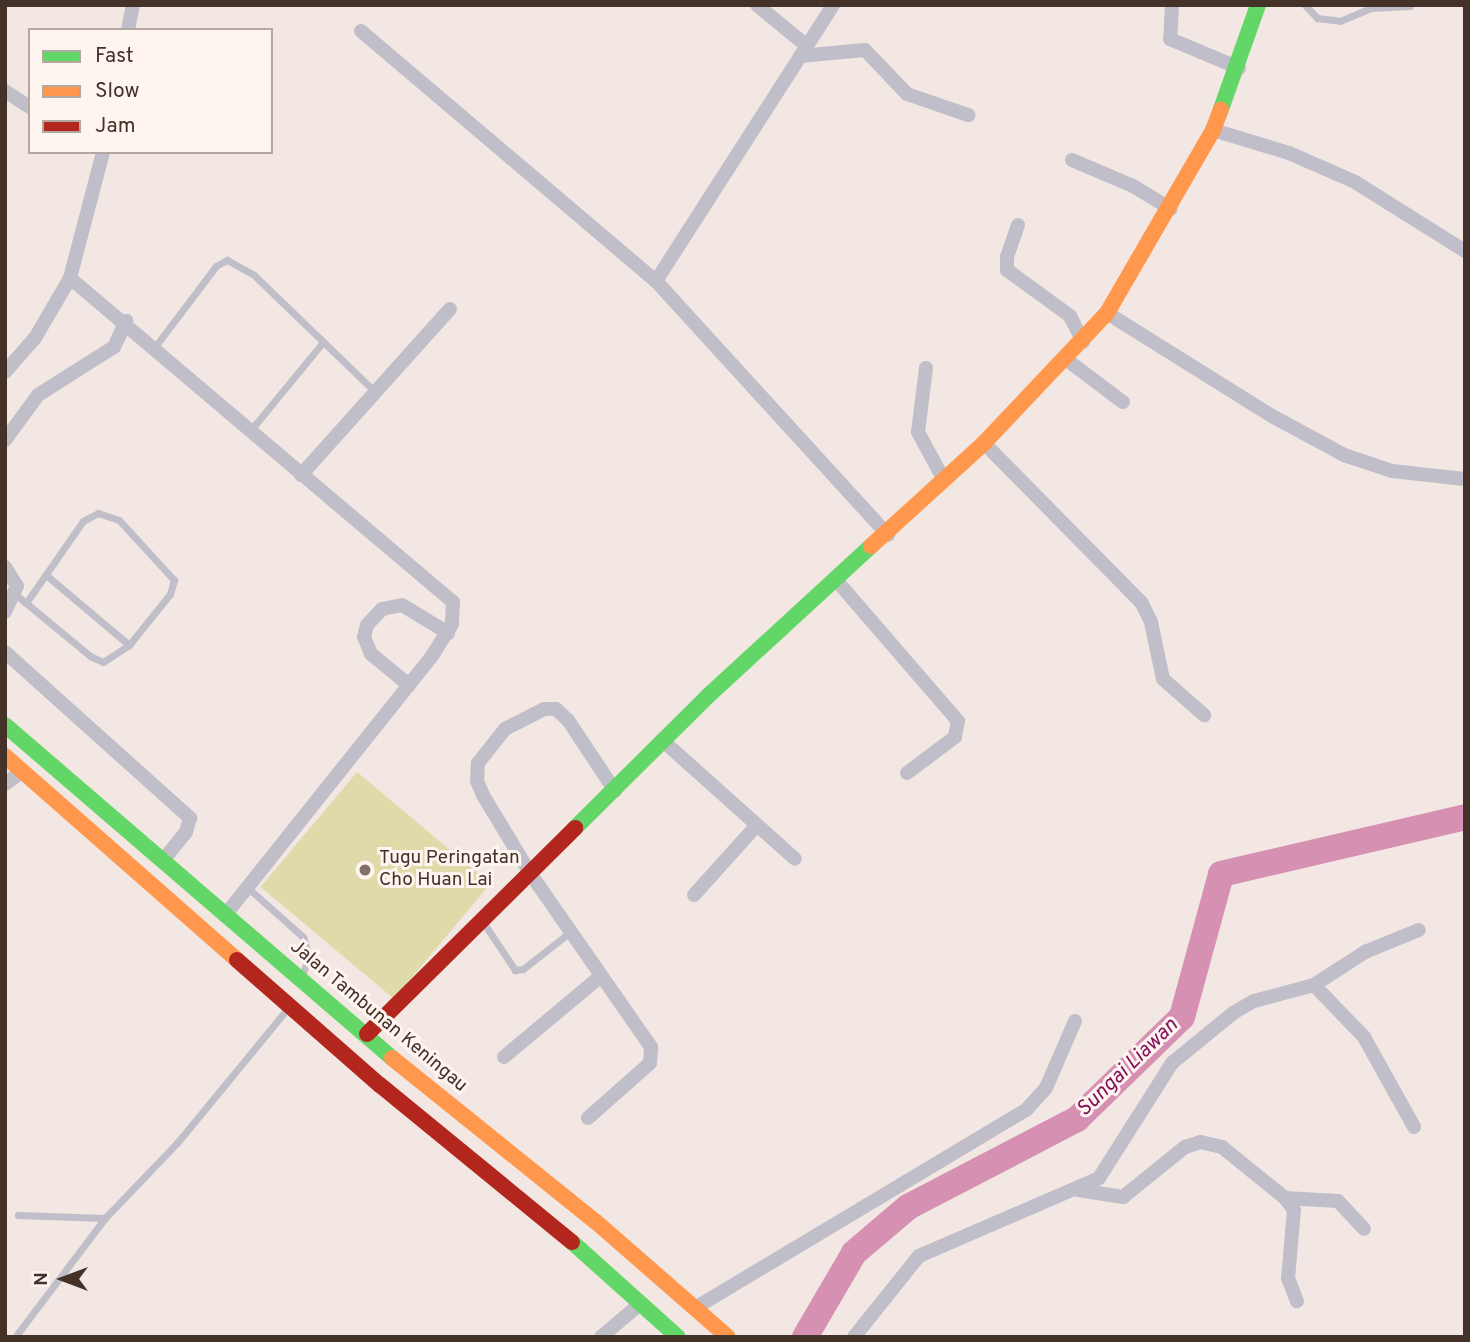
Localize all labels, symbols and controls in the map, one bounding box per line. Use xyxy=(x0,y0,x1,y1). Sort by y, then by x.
legend xyxy=(28,28,273,154)
text: Fast xyxy=(95,43,134,70)
text: Slow xyxy=(95,78,140,105)
text: Jam xyxy=(95,113,136,140)
place label: Tugu Peringatan Cho Huan Lai xyxy=(379,848,520,892)
marker: Tugu Peringatan Cho Huan Lai xyxy=(357,862,373,878)
street label: Jalan Tambunan Keningau xyxy=(284,936,472,1098)
water label: Sungai Liawan xyxy=(1072,1013,1184,1123)
north arrow xyxy=(28,1244,98,1314)
text: N xyxy=(30,1272,54,1286)

